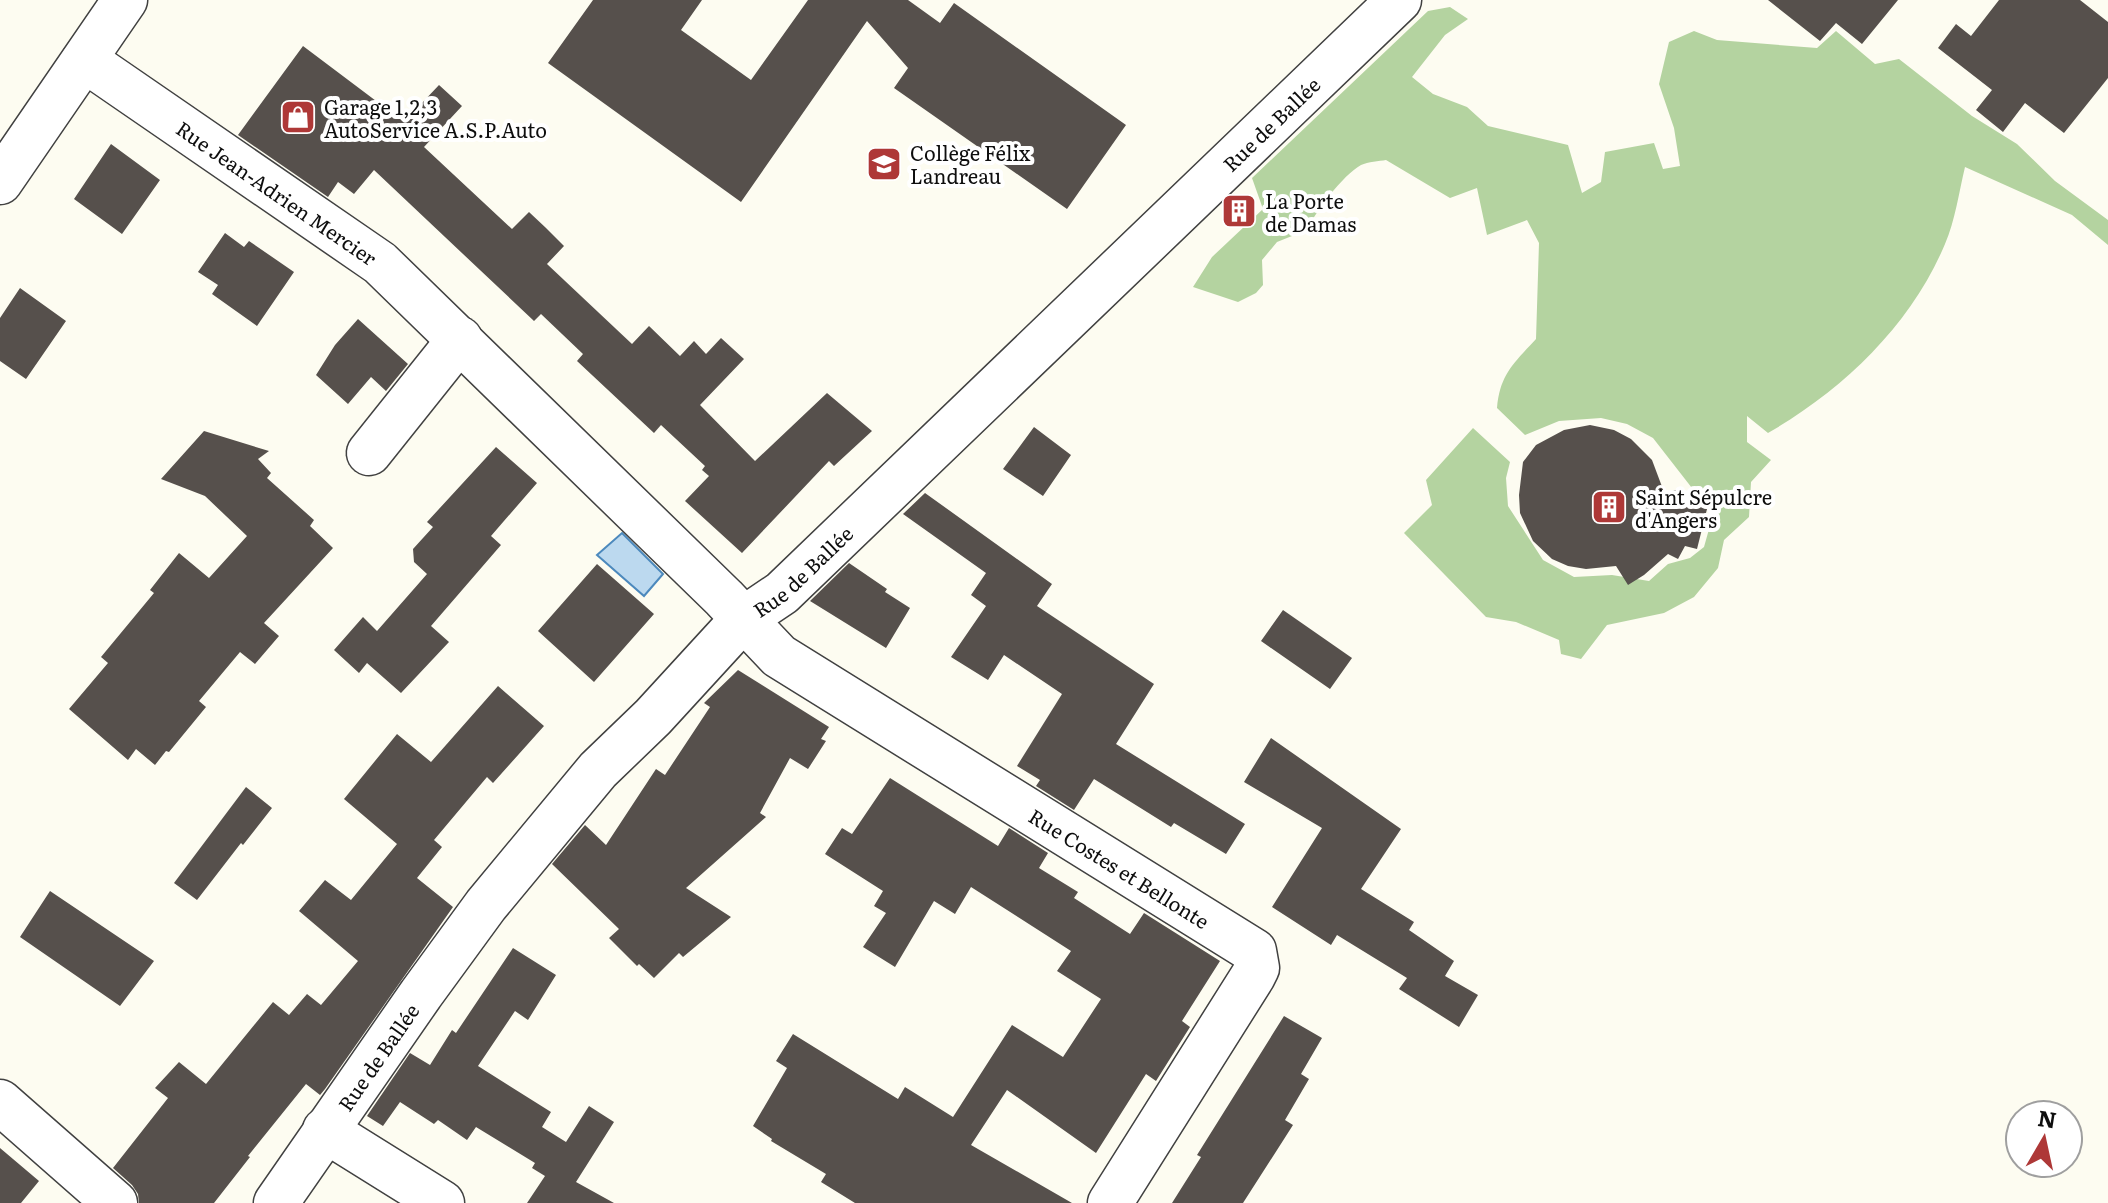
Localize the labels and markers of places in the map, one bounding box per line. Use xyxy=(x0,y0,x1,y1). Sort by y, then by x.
place label: Garage 1,2,3 AutoService A.S.P.Auto xyxy=(324,91,547,144)
shop icon: Garage 1,2,3 AutoService A.S.P.Auto xyxy=(279,98,317,136)
place label: Collège Félix Landreau xyxy=(910,137,1031,190)
school or university icon: Collège Félix Landreau xyxy=(865,145,903,183)
place label: La Porte de Damas xyxy=(1265,185,1356,238)
building icon: La Porte de Damas xyxy=(1220,192,1258,230)
place label: Saint Sépulcre d'Angers xyxy=(1635,481,1772,534)
building icon: Saint Sépulcre d'Angers xyxy=(1590,488,1628,526)

